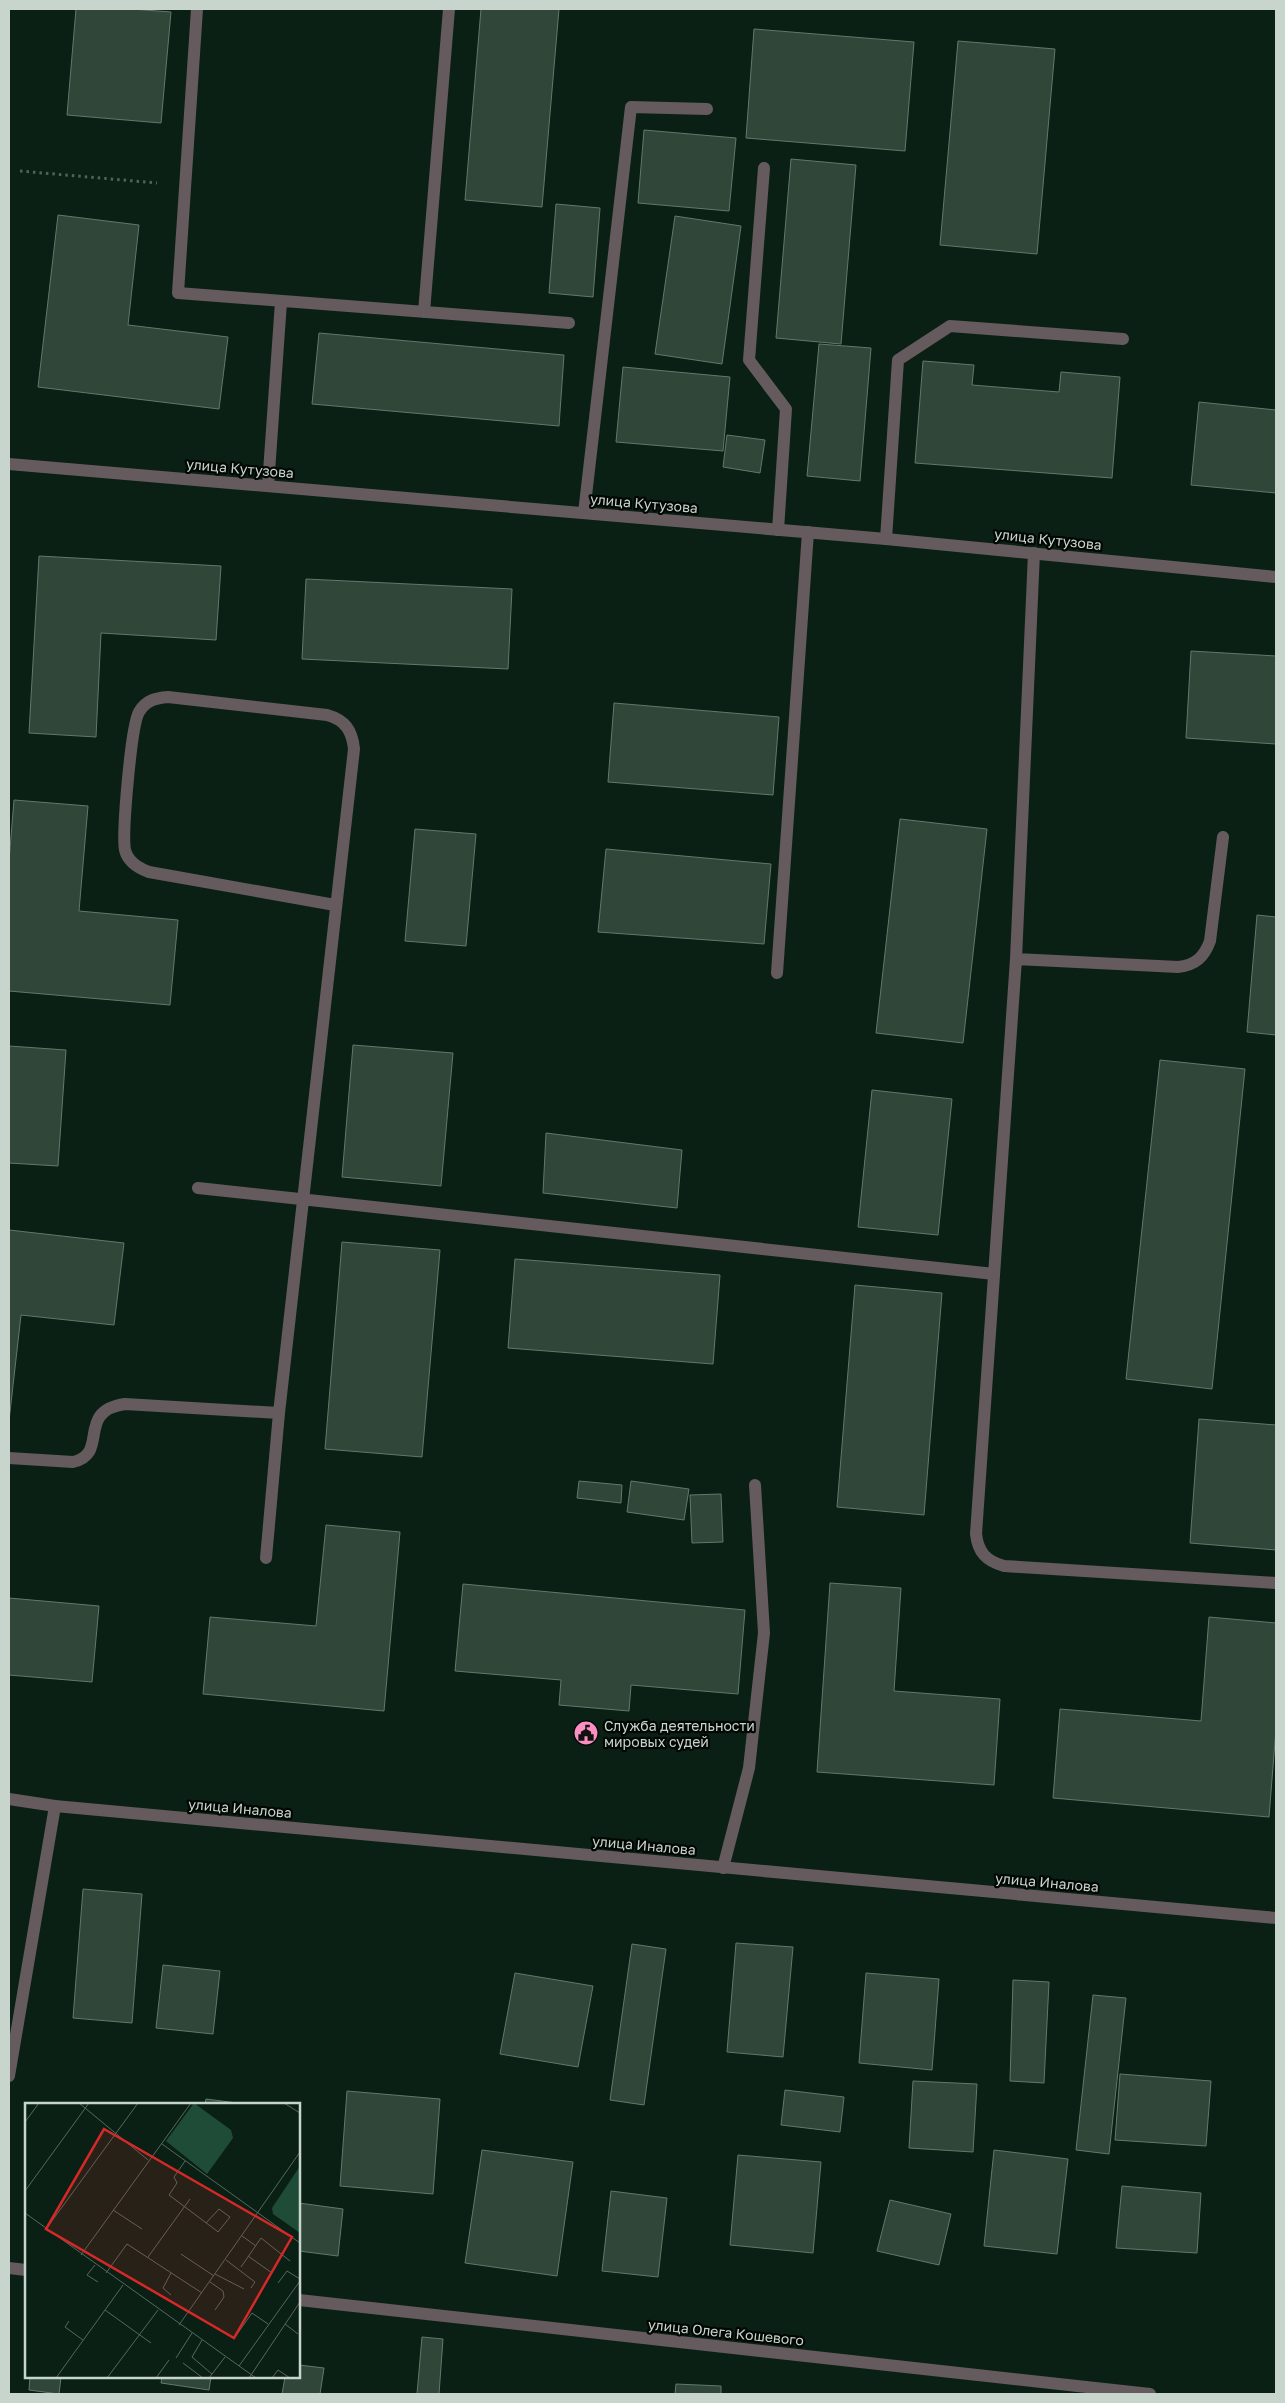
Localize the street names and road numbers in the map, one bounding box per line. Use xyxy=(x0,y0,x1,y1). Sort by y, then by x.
street label: улица Кутузова xyxy=(185,455,295,481)
street label: улица Кутузова xyxy=(589,490,699,516)
street label: улица Кутузова xyxy=(993,525,1103,553)
street label: улица Иналова xyxy=(187,1795,293,1821)
street label: улица Иналова xyxy=(591,1832,697,1858)
street label: улица Иналова xyxy=(994,1869,1100,1895)
street label: улица Олега Кошевого xyxy=(647,2315,805,2349)

